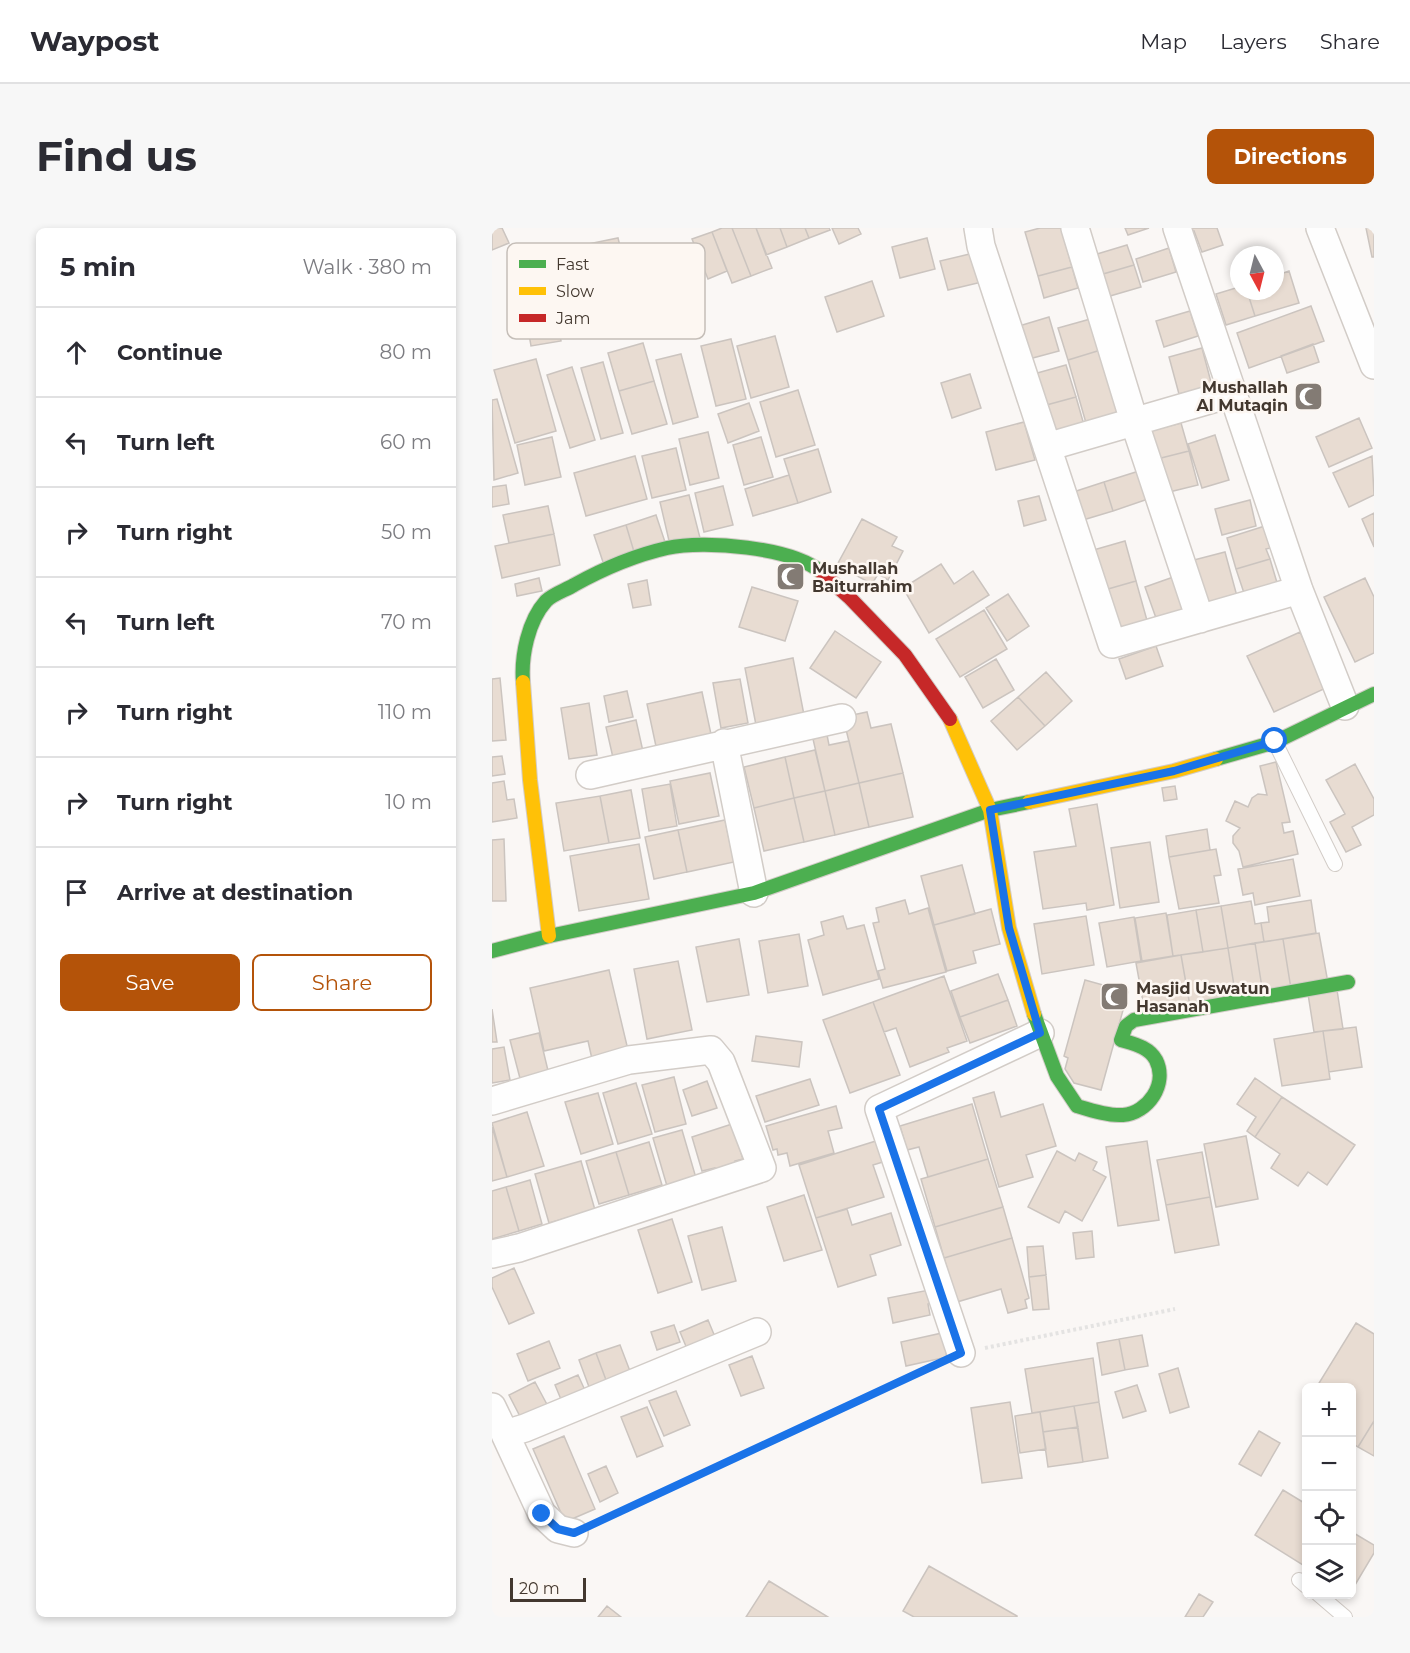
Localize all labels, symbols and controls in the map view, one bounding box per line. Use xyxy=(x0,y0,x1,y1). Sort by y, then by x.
text: Waypost xyxy=(30,24,160,58)
text: Map xyxy=(1140,29,1187,54)
text: Layers xyxy=(1220,29,1287,54)
text: Share xyxy=(1320,29,1380,54)
button: Directions xyxy=(1207,129,1374,184)
text: Find us xyxy=(36,130,197,182)
legend xyxy=(507,243,705,339)
north arrow xyxy=(1230,246,1284,300)
text: 5 min xyxy=(60,251,136,283)
text: Walk · 380 m xyxy=(302,255,432,279)
text: Fast xyxy=(556,255,590,274)
text: Slow xyxy=(556,282,594,301)
text: Jam xyxy=(555,309,590,328)
icon: ahead xyxy=(60,336,93,369)
text: Continue xyxy=(117,339,223,366)
text: 80 m xyxy=(380,340,432,364)
place label: Mushallah Al Mutaqin xyxy=(1196,378,1288,415)
mosque icon: Mushallah Al Mutaqin xyxy=(1293,380,1325,412)
icon: left xyxy=(60,426,93,459)
text: Turn left xyxy=(117,429,215,456)
text: 60 m xyxy=(380,430,432,454)
icon: right xyxy=(60,516,93,549)
text: Turn right xyxy=(117,519,232,546)
text: 50 m xyxy=(381,520,432,544)
place label: Mushallah Baiturrahim xyxy=(812,559,913,596)
mosque icon: Mushallah Baiturrahim xyxy=(775,561,807,593)
icon: left xyxy=(60,606,93,639)
text: Turn left xyxy=(117,609,215,636)
text: 70 m xyxy=(381,610,432,634)
icon: right xyxy=(60,696,93,729)
text: Turn right xyxy=(117,699,232,726)
text: 110 m xyxy=(378,700,432,724)
route start xyxy=(1261,727,1287,753)
icon: right xyxy=(60,786,93,819)
text: Turn right xyxy=(117,789,232,816)
text: 10 m xyxy=(385,790,432,814)
icon: arrive xyxy=(60,876,93,909)
text: Arrive at destination xyxy=(117,879,353,906)
button: Save xyxy=(60,954,240,1011)
button: Share xyxy=(252,954,432,1011)
place label: Masjid Uswatun Hasanah xyxy=(1136,979,1269,1016)
mosque icon: Masjid Uswatun Hasanah xyxy=(1099,981,1131,1013)
map controls xyxy=(1302,1383,1356,1599)
button: + xyxy=(1302,1383,1356,1437)
button: − xyxy=(1302,1437,1356,1491)
button: locate xyxy=(1302,1491,1356,1545)
route end xyxy=(528,1500,554,1526)
button: layers xyxy=(1302,1545,1356,1599)
scale bar xyxy=(510,1575,586,1602)
text: 20 m xyxy=(519,1579,560,1598)

